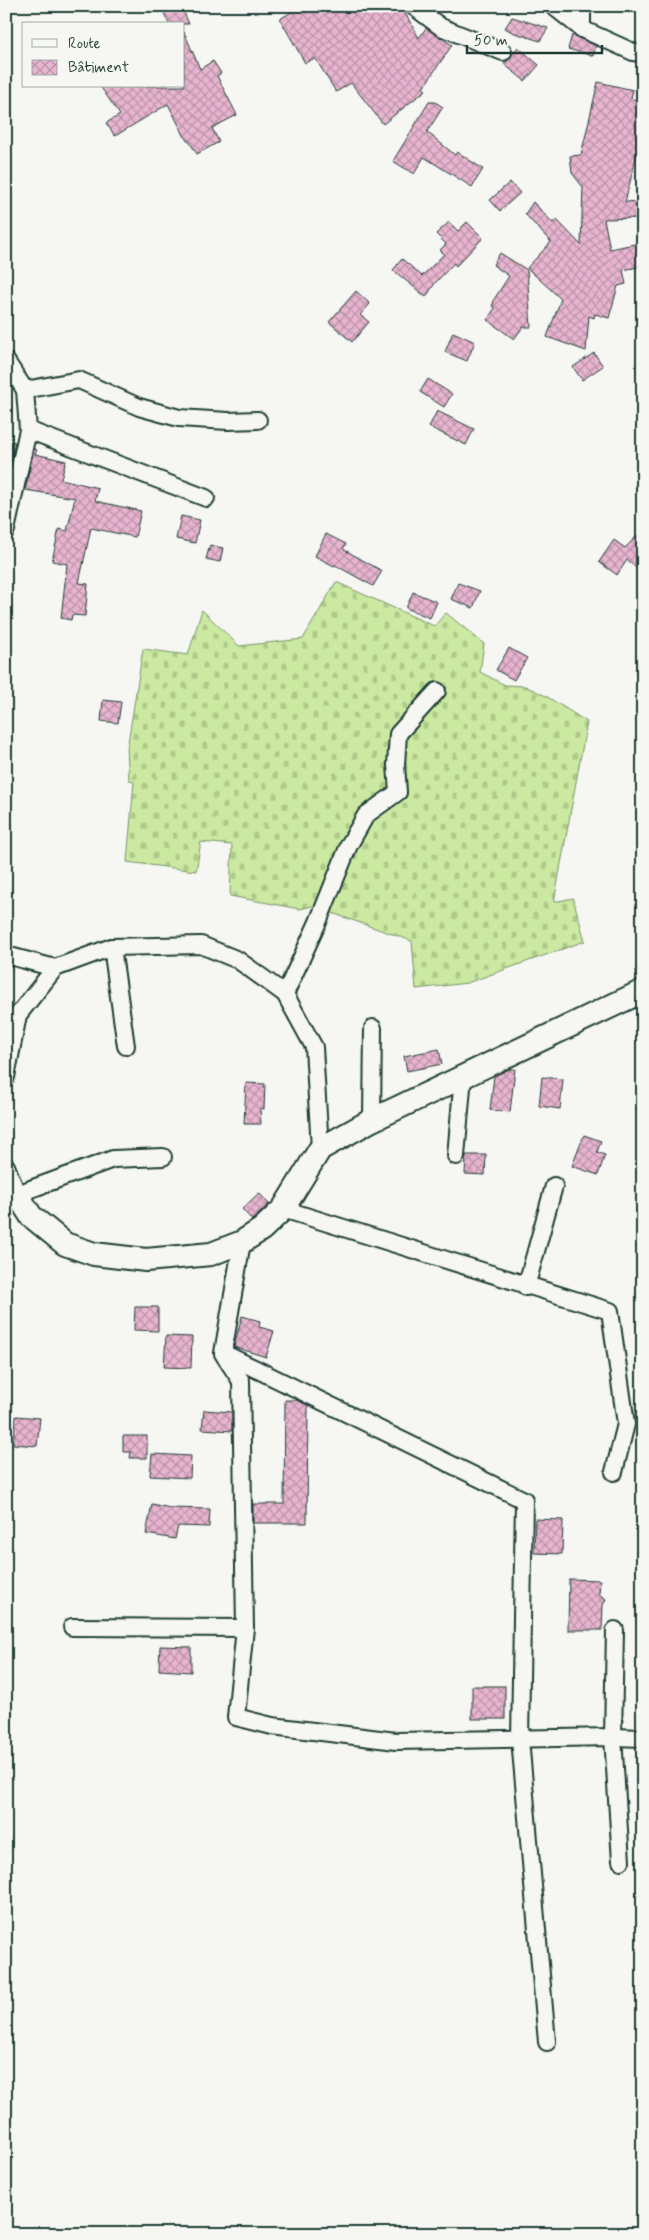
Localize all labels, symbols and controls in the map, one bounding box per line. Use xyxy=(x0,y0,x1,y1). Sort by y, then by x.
legend xyxy=(22,22,185,88)
scale bar xyxy=(467,22,602,54)
text: 50 m xyxy=(474,31,508,51)
text: Route xyxy=(68,34,101,54)
text: Bâtiment xyxy=(68,58,129,78)

